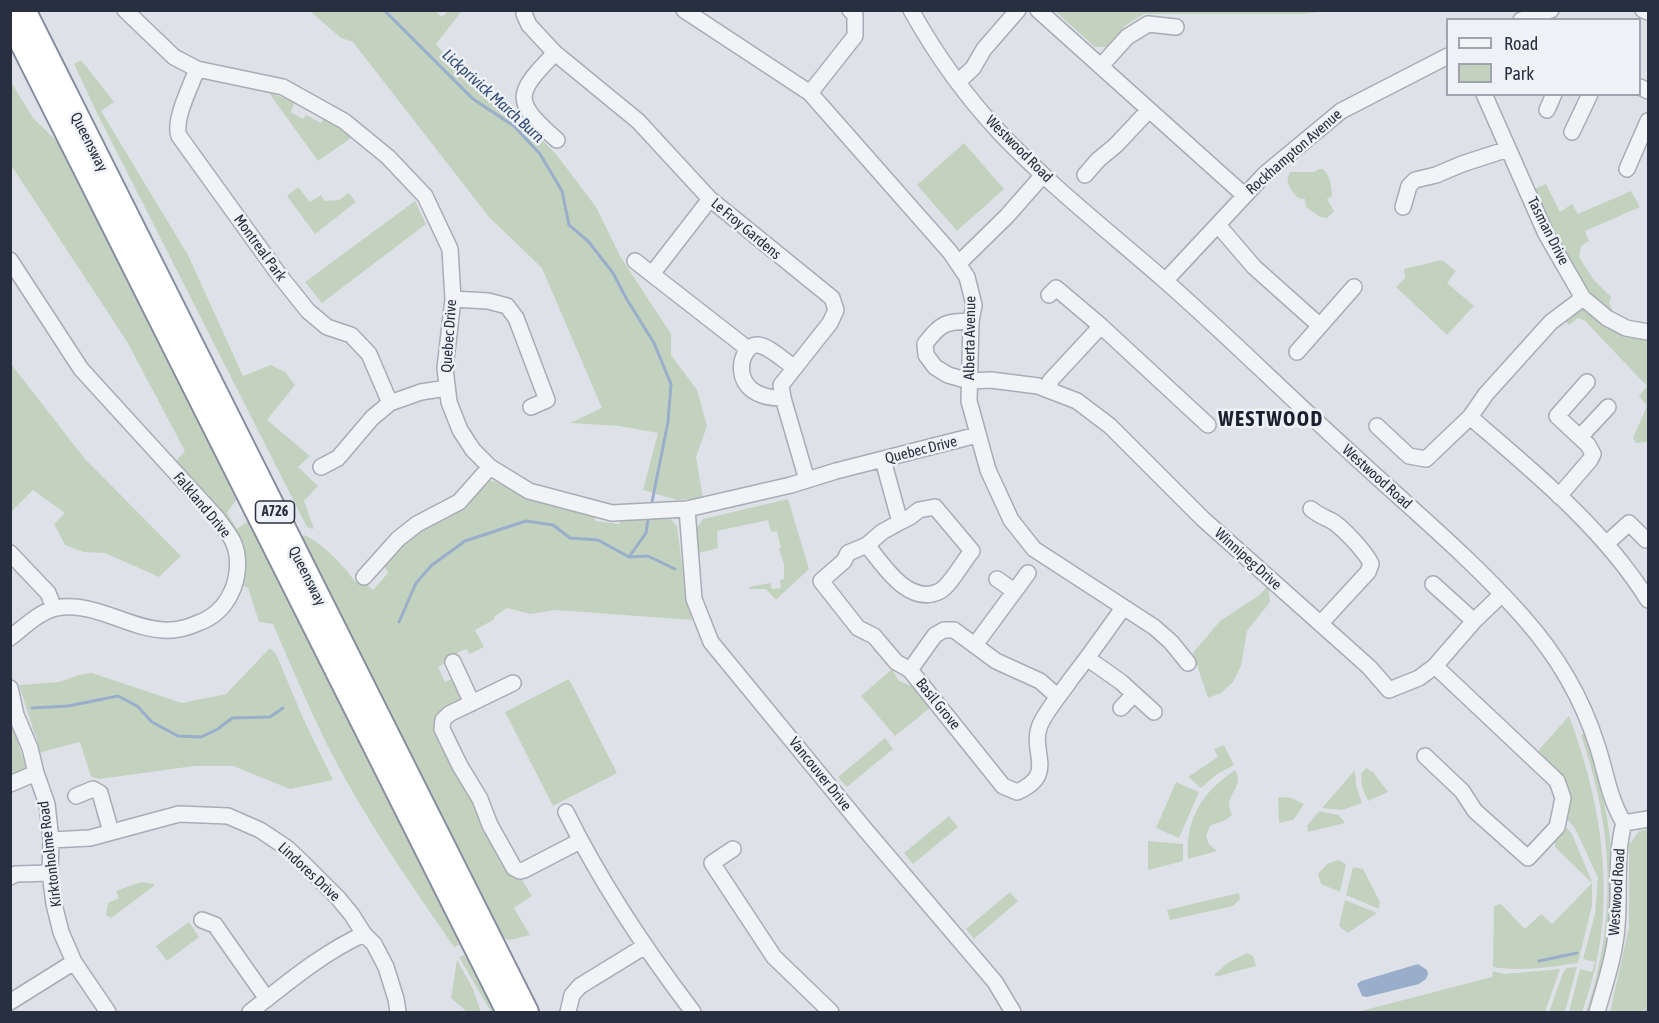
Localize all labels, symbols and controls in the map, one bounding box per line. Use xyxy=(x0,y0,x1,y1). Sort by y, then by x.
legend xyxy=(1446,18,1641,96)
text: Road xyxy=(1504,33,1538,54)
water label: Lickprivick March Burn xyxy=(438,45,548,147)
text: Park xyxy=(1504,63,1534,84)
street label: Rockhampton Avenue xyxy=(1242,106,1346,198)
street label: Queensway xyxy=(66,109,112,175)
street label: Westwood Road xyxy=(982,112,1056,186)
street label: Tasman Drive xyxy=(1523,194,1573,268)
street label: Le Froy Gardens xyxy=(707,195,785,263)
street label: Montreal Park xyxy=(230,211,290,285)
street label: Alberta Avenue xyxy=(960,296,980,380)
street label: Quebec Drive xyxy=(437,299,461,373)
district label: WESTWOOD xyxy=(1218,406,1324,432)
street label: Quebec Drive xyxy=(883,432,959,468)
street label: Westwood Road xyxy=(1338,441,1416,513)
street label: Falkland Drive xyxy=(169,469,235,541)
road number: A726 xyxy=(256,501,294,523)
street label: Winnipeg Drive xyxy=(1211,524,1285,594)
street label: Queensway xyxy=(284,543,330,609)
street label: Basil Grove xyxy=(912,675,964,733)
street label: Vancouver Drive xyxy=(785,734,855,814)
street label: Kirktonholme Road xyxy=(35,800,65,908)
street label: Lindores Drive xyxy=(274,839,344,905)
street label: Westwood Road xyxy=(1605,848,1629,936)

